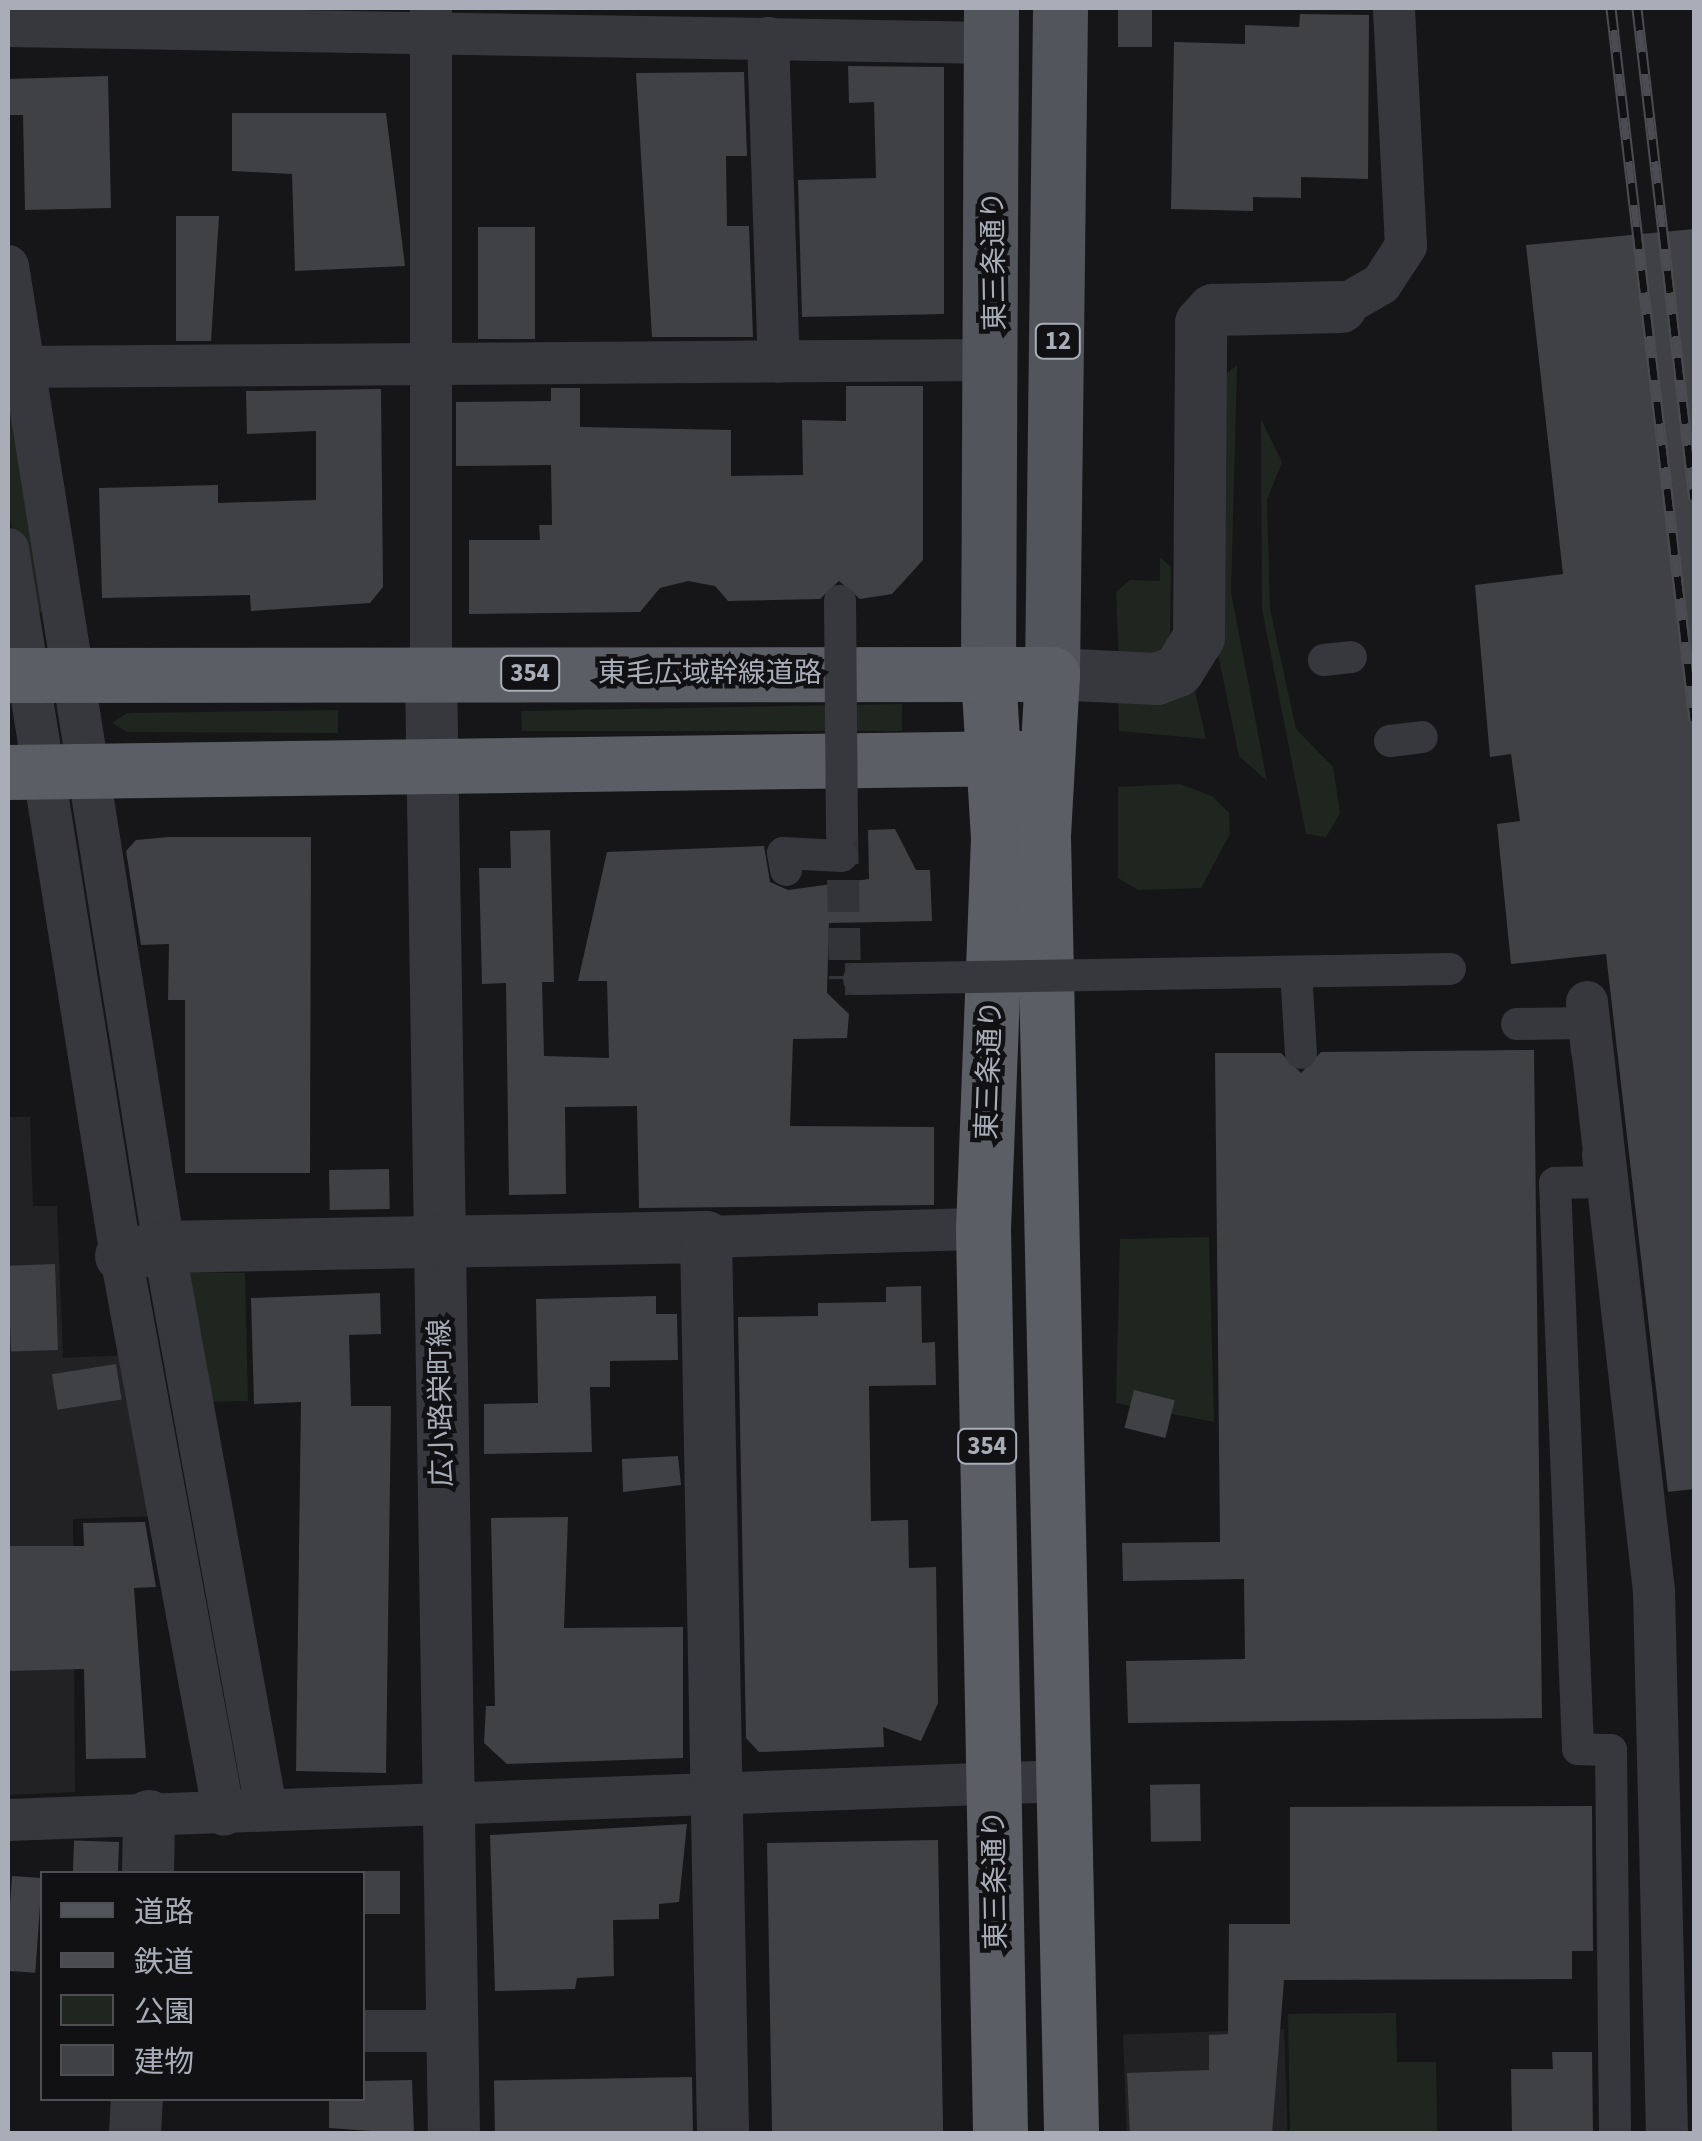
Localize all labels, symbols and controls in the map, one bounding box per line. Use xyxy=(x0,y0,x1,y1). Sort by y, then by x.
street label: 東三条通り xyxy=(976,191,1012,331)
road number: 12 xyxy=(1033,321,1083,361)
road number: 354 xyxy=(500,653,560,693)
street label: 東毛広域幹線道路 xyxy=(598,656,822,690)
street label: 東三条通り xyxy=(970,999,1008,1141)
street label: 広小路栄町線 xyxy=(423,1319,459,1487)
road number: 354 xyxy=(957,1426,1017,1466)
street label: 東三条通り xyxy=(977,1810,1013,1950)
legend xyxy=(40,1871,365,2101)
text: 道路 xyxy=(134,1891,194,1934)
text: 鉄道 xyxy=(134,1941,194,1984)
text: 公園 xyxy=(134,1991,194,2034)
text: 建物 xyxy=(134,2041,194,2084)

